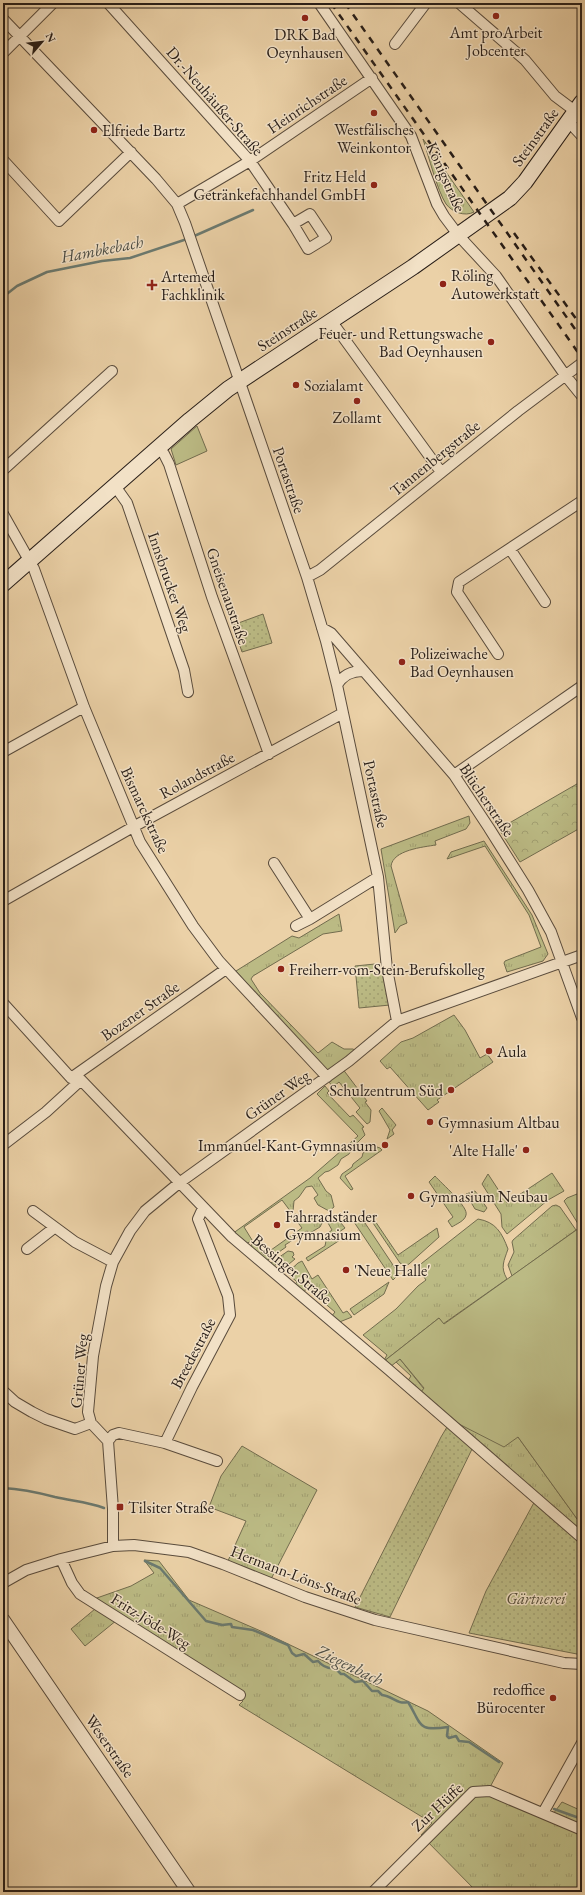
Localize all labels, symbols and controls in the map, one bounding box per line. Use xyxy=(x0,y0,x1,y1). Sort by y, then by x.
marker: Amt proArbeit Jobcenter xyxy=(491,11,501,21)
marker: DRK Bad Oeynhausen xyxy=(300,13,310,23)
north arrow xyxy=(22,22,62,62)
place label: Amt proArbeit Jobcenter xyxy=(448,22,543,61)
place label: DRK Bad Oeynhausen xyxy=(267,24,344,63)
text: N xyxy=(43,30,59,45)
street label: Dr.-Neuhäußer-Straße xyxy=(162,42,268,160)
street label: Heinrichstraße xyxy=(263,70,351,138)
street label: Steinstraße xyxy=(507,104,563,170)
marker: Westfälisches Weinkontor xyxy=(369,108,379,118)
place label: Westfälisches Weinkontor xyxy=(334,119,414,158)
place label: Elfriede Bartz xyxy=(102,120,185,141)
marker: Elfriede Bartz xyxy=(89,125,99,135)
street label: Königstraße xyxy=(421,139,471,215)
place label: Fritz Held Getränkefachhandel GmbH xyxy=(194,166,367,205)
marker: Fritz Held Getränkefachhandel GmbH xyxy=(369,180,379,190)
water label: Hambkebach xyxy=(58,230,146,268)
place label: Röling Autowerkstatt xyxy=(450,265,539,304)
place label: Artemed Fachklinik xyxy=(160,266,225,305)
marker: Artemed Fachklinik xyxy=(146,279,158,291)
marker: Röling Autowerkstatt xyxy=(438,279,448,289)
street label: Steinstraße xyxy=(253,302,321,356)
place label: Feuer- und Rettungswache Bad Oeynhausen xyxy=(318,323,484,362)
marker: Feuer- und Rettungswache Bad Oeynhausen xyxy=(486,337,496,347)
place label: Sozialamt xyxy=(304,375,363,396)
marker: Sozialamt xyxy=(291,380,301,390)
marker: Zollamt xyxy=(352,396,362,406)
place label: Zollamt xyxy=(333,407,381,428)
street label: Tannenbergstraße xyxy=(386,415,484,501)
street label: Portastraße xyxy=(268,444,310,516)
street label: Innsbrucker Weg xyxy=(143,529,197,636)
street label: Gneisenaustraße xyxy=(202,545,254,647)
place label: Polizeiwache Bad Oeynhausen xyxy=(410,643,514,682)
marker: Polizeiwache Bad Oeynhausen xyxy=(397,657,407,667)
street label: Rolandstraße xyxy=(156,746,238,804)
street label: Portastraße xyxy=(359,758,393,830)
street label: Blücherstraße xyxy=(455,759,519,841)
street label: Bismarckstraße xyxy=(116,763,174,857)
place label: Freiherr-vom-Stein-Berufskolleg xyxy=(289,959,486,980)
marker: Freiherr-vom-Stein-Berufskolleg xyxy=(276,964,286,974)
street label: Bozener Straße xyxy=(97,976,183,1046)
place label: Aula xyxy=(496,1041,527,1062)
marker: Aula xyxy=(484,1046,494,1056)
street label: Grüner Weg xyxy=(240,1064,315,1125)
place label: Schulzentrum Süd xyxy=(329,1080,444,1101)
marker: Schulzentrum Süd xyxy=(446,1085,456,1095)
place label: Gymnasium Altbau xyxy=(438,1112,560,1133)
marker: Gymnasium Altbau xyxy=(425,1117,435,1127)
place label: Immanuel-Kant-Gymnasium xyxy=(198,1135,378,1156)
marker: Immanuel-Kant-Gymnasium xyxy=(380,1140,390,1150)
place label: 'Alte Halle' xyxy=(449,1140,518,1161)
marker: 'Alte Halle' xyxy=(521,1145,531,1155)
place label: Gymnasium Neubau xyxy=(419,1186,549,1207)
marker: Gymnasium Neubau xyxy=(406,1191,416,1201)
place label: Fahrradständer Gymnasium xyxy=(285,1206,378,1245)
marker: Fahrradständer Gymnasium xyxy=(272,1220,282,1230)
street label: Bessinger Straße xyxy=(247,1229,337,1309)
place label: 'Neue Halle' xyxy=(354,1260,430,1281)
marker: 'Neue Halle' xyxy=(341,1265,351,1275)
street label: Breedestraße xyxy=(166,1314,220,1392)
street label: Grüner Weg xyxy=(65,1332,93,1409)
place label: Tilsiter Straße xyxy=(128,1497,214,1518)
marker: Tilsiter Straße xyxy=(115,1502,125,1512)
street label: Hermann-Löns-Straße xyxy=(228,1540,364,1610)
street label: Fritz-Jöde-Weg xyxy=(107,1588,196,1654)
park label: Gärtnerei xyxy=(506,1588,567,1609)
water label: Ziegenbach xyxy=(312,1639,388,1691)
place label: redoffice Bürocenter xyxy=(476,1679,546,1718)
marker: redoffice Bürocenter xyxy=(548,1693,558,1703)
street label: Weserstraße xyxy=(81,1710,139,1782)
street label: Zur Hüffe xyxy=(407,1778,467,1836)

